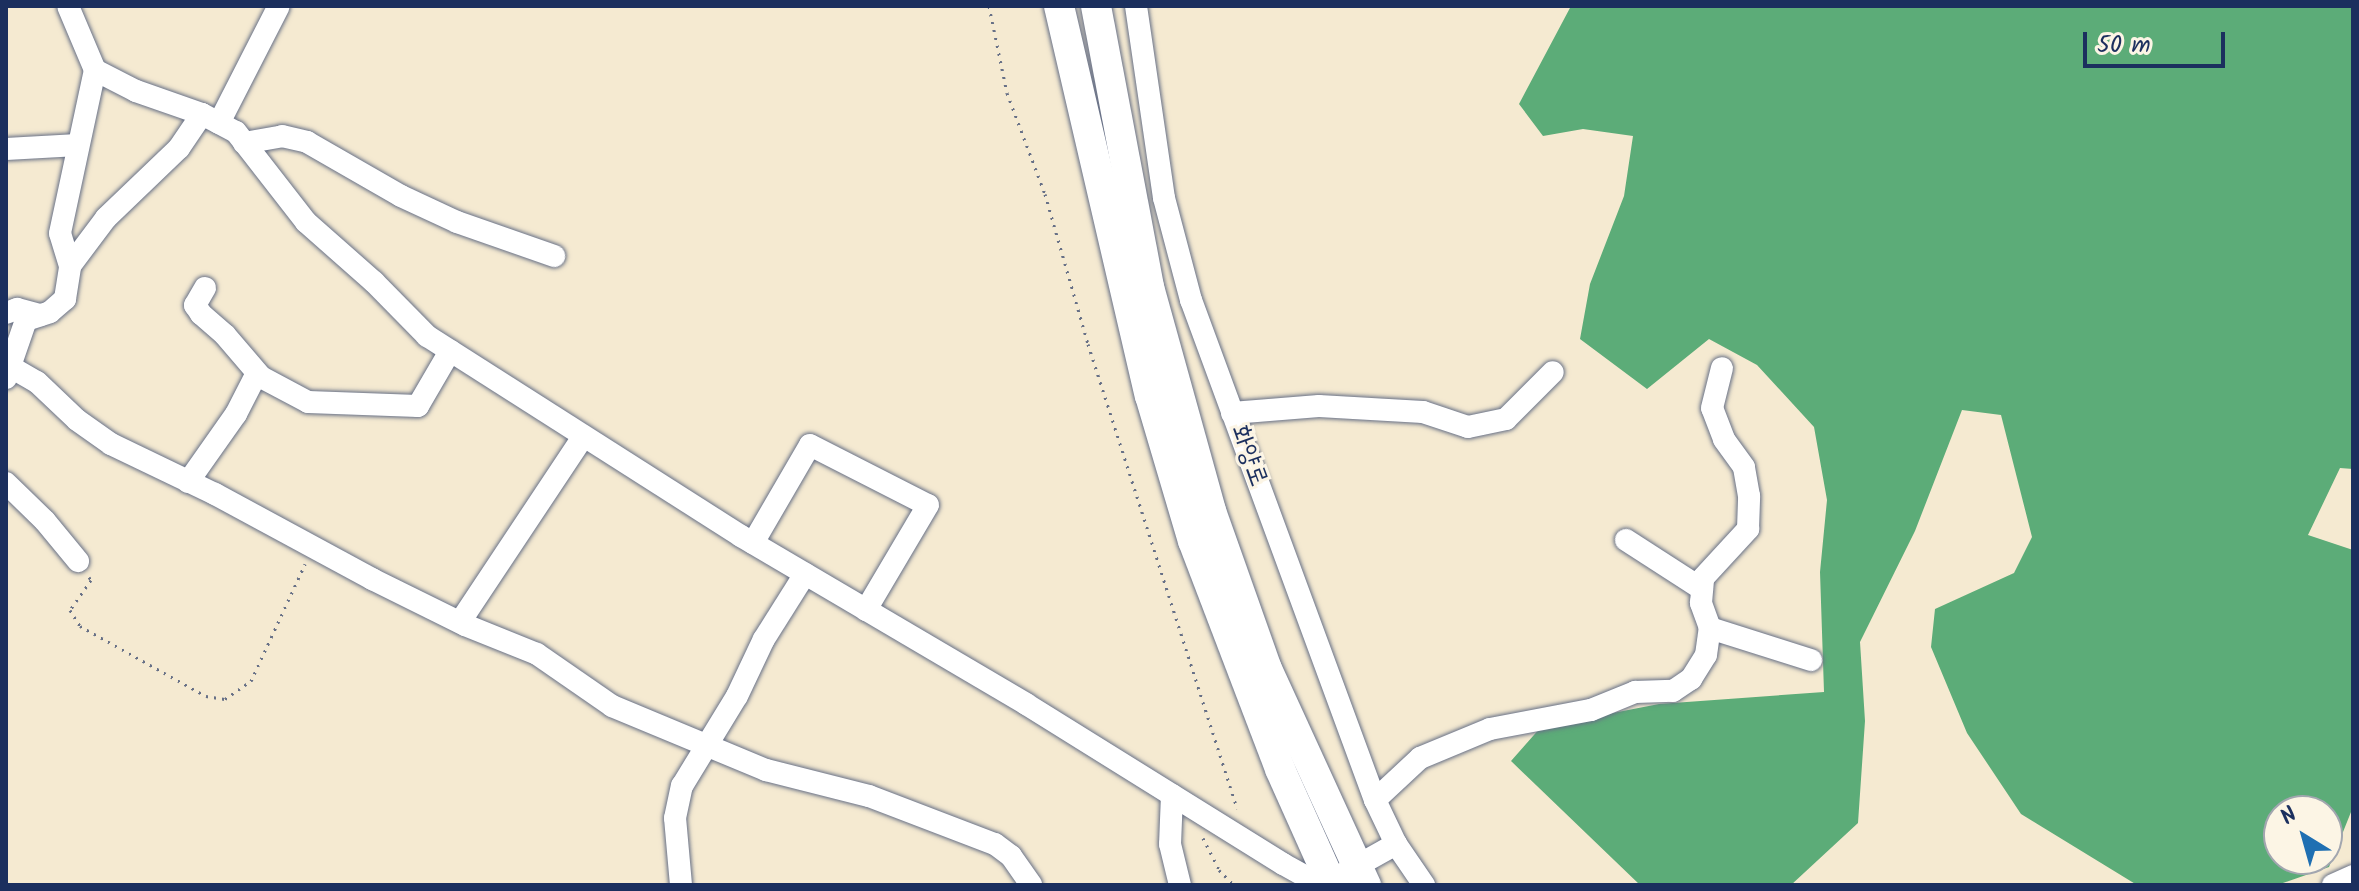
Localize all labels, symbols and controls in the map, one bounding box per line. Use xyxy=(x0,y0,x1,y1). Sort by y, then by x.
scale bar xyxy=(2087,16,2229,66)
text: 50 m xyxy=(2097,26,2151,65)
street label: 화양로 xyxy=(1223,421,1273,491)
north arrow xyxy=(2263,795,2343,875)
text: N xyxy=(2273,799,2306,835)

